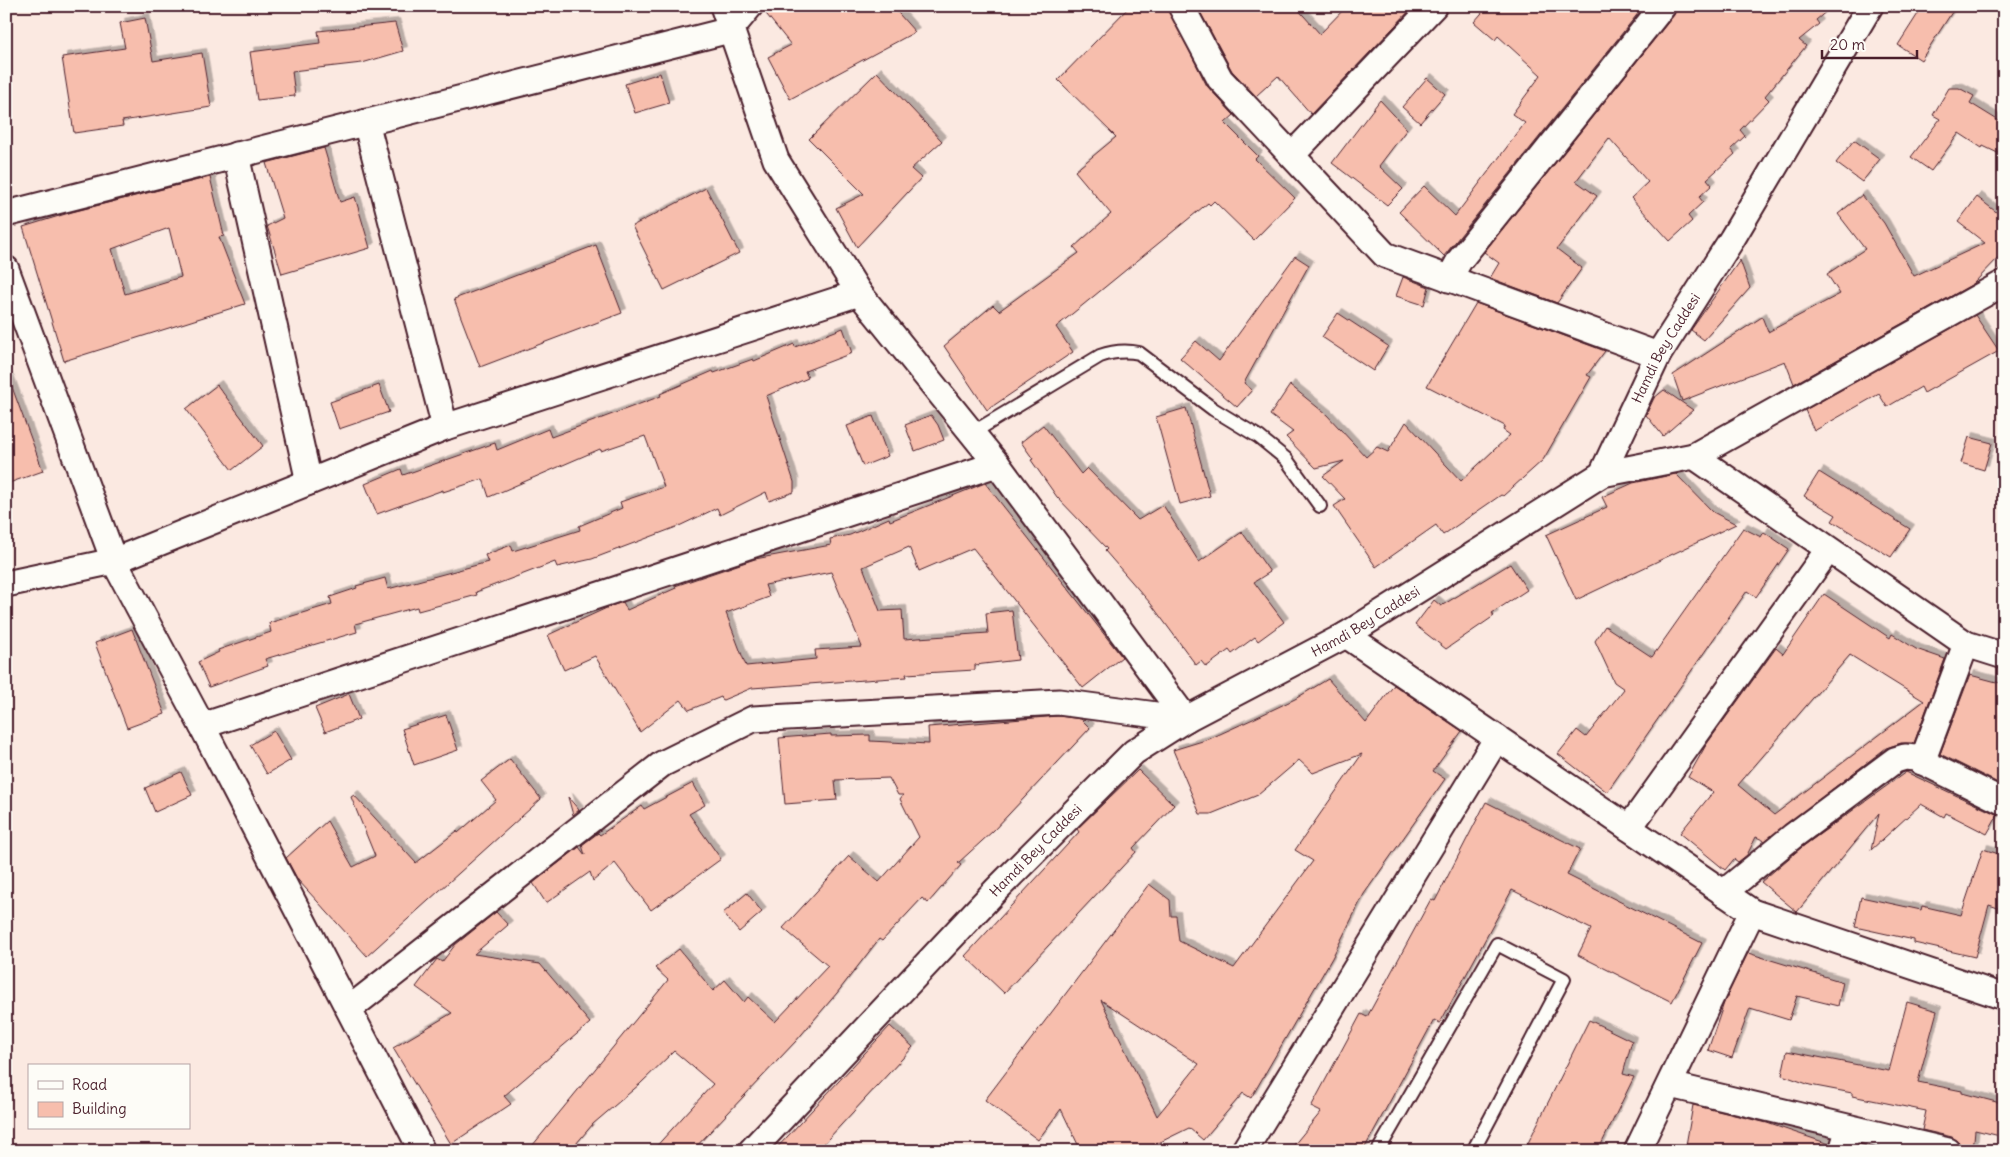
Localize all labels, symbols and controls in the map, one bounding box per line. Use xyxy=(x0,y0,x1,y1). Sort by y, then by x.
scale bar xyxy=(1822,28,1918,60)
text: 20 m xyxy=(1830,35,1865,54)
street label: Hamdi Bey Caddesi xyxy=(1628,290,1704,406)
street label: Hamdi Bey Caddesi xyxy=(1308,582,1423,661)
street label: Hamdi Bey Caddesi xyxy=(986,800,1086,900)
legend xyxy=(28,1064,190,1130)
text: Road xyxy=(72,1075,107,1094)
text: Building xyxy=(72,1099,127,1118)

